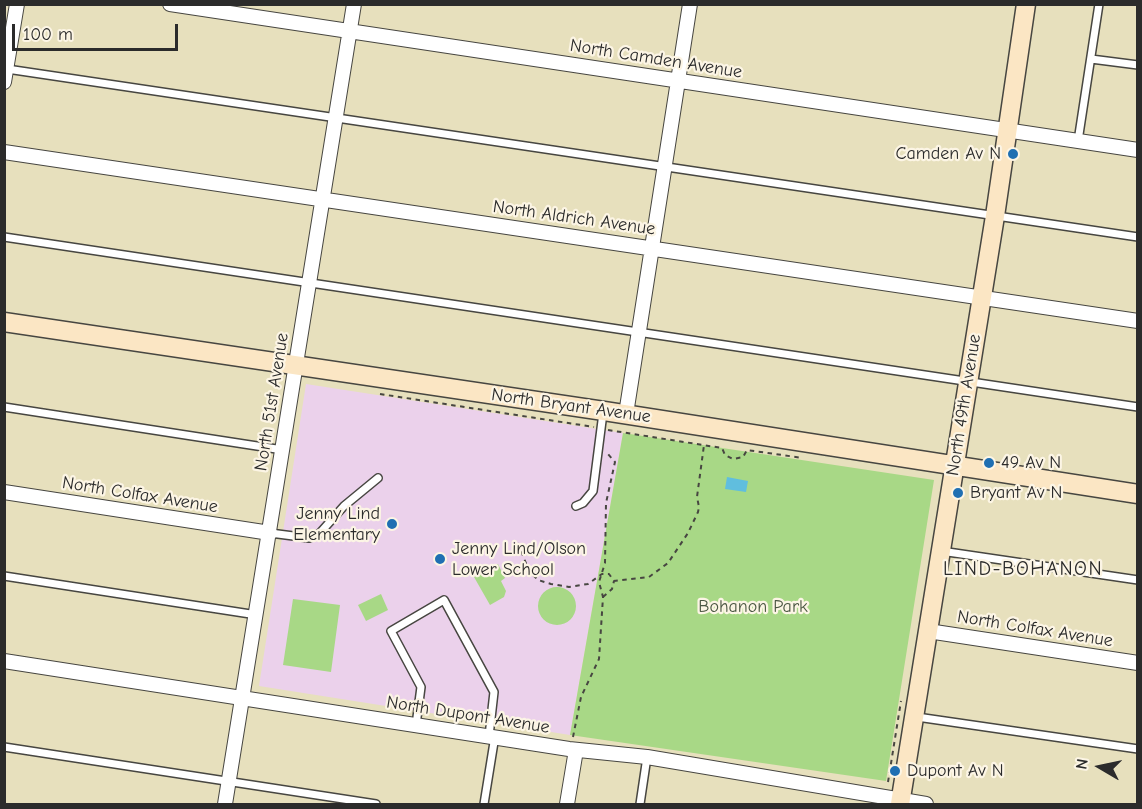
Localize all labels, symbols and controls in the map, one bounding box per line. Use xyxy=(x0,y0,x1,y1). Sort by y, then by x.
scale bar xyxy=(15,12,182,50)
text: 100 m xyxy=(23,24,73,45)
street label: North Camden Avenue xyxy=(568,35,744,83)
place label: Camden Av N xyxy=(895,143,1001,165)
marker: Camden Av N xyxy=(1006,147,1020,161)
street label: North Aldrich Avenue xyxy=(491,196,657,240)
street label: North 51st Avenue xyxy=(250,331,294,473)
street label: North 49th Avenue xyxy=(942,333,986,477)
street label: North Bryant Avenue xyxy=(490,384,652,428)
place label: 49 Av N xyxy=(1001,452,1061,474)
marker: 49 Av N xyxy=(982,456,996,470)
street label: North Colfax Avenue xyxy=(61,472,219,518)
place label: Bryant Av N xyxy=(970,482,1062,504)
marker: Bryant Av N xyxy=(951,486,965,500)
place label: Jenny Lind Elementary xyxy=(293,503,380,546)
marker: Jenny Lind Elementary xyxy=(385,517,399,531)
place label: Jenny Lind/Olson Lower School xyxy=(452,538,586,580)
marker: Jenny Lind/Olson Lower School xyxy=(433,552,447,566)
district label: LIND-BOHANON xyxy=(943,557,1103,581)
park label: Bohanon Park xyxy=(698,596,808,618)
street label: North Colfax Avenue xyxy=(956,606,1114,652)
street label: North Dupont Avenue xyxy=(385,691,551,739)
north arrow xyxy=(1070,737,1130,797)
text: N xyxy=(1073,758,1092,771)
place label: Dupont Av N xyxy=(907,760,1004,782)
marker: Dupont Av N xyxy=(888,764,902,778)

